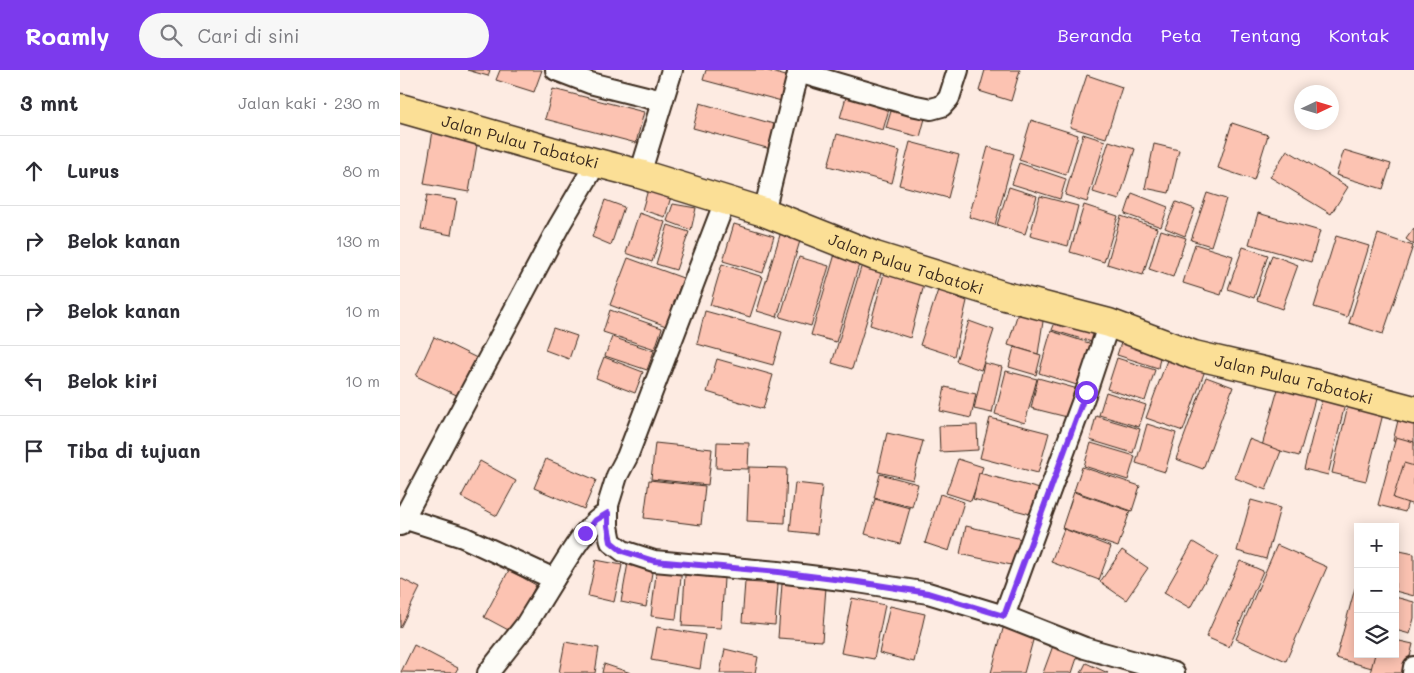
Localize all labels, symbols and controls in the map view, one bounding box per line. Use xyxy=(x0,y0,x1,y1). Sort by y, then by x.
search box xyxy=(139,13,489,58)
text: Roamly xyxy=(25,20,109,51)
icon: search xyxy=(157,21,185,49)
text: Cari di sini xyxy=(197,23,300,48)
text: Beranda xyxy=(1058,23,1133,47)
text: Peta xyxy=(1161,23,1202,47)
text: Tentang xyxy=(1230,23,1301,47)
text: Kontak xyxy=(1329,23,1389,47)
north arrow xyxy=(1294,85,1339,130)
text: 3 mnt xyxy=(20,89,78,116)
text: Jalan kaki · 230 m xyxy=(238,92,380,113)
street label: Jalan Pulau Tabatoki xyxy=(439,109,601,173)
icon: ahead xyxy=(20,157,48,185)
text: Lurus xyxy=(67,158,119,183)
text: 80 m xyxy=(343,160,380,181)
icon: right xyxy=(20,227,48,255)
text: Belok kanan xyxy=(67,228,180,253)
street label: Jalan Pulau Tabatoki xyxy=(826,228,986,299)
text: 130 m xyxy=(336,230,380,251)
icon: right xyxy=(20,297,48,325)
text: Belok kanan xyxy=(67,298,180,323)
text: 10 m xyxy=(345,300,380,321)
street label: Jalan Pulau Tabatoki xyxy=(1213,349,1375,409)
icon: left xyxy=(20,367,48,395)
text: Belok kiri xyxy=(67,368,158,393)
text: 10 m xyxy=(345,370,380,391)
route start xyxy=(1075,381,1098,404)
icon: arrive xyxy=(20,437,48,465)
text: Tiba di tujuan xyxy=(67,438,200,463)
route end xyxy=(574,522,597,545)
map controls xyxy=(1354,523,1399,658)
button: + xyxy=(1354,523,1399,568)
button: − xyxy=(1354,568,1399,613)
button: layers xyxy=(1354,613,1399,658)

